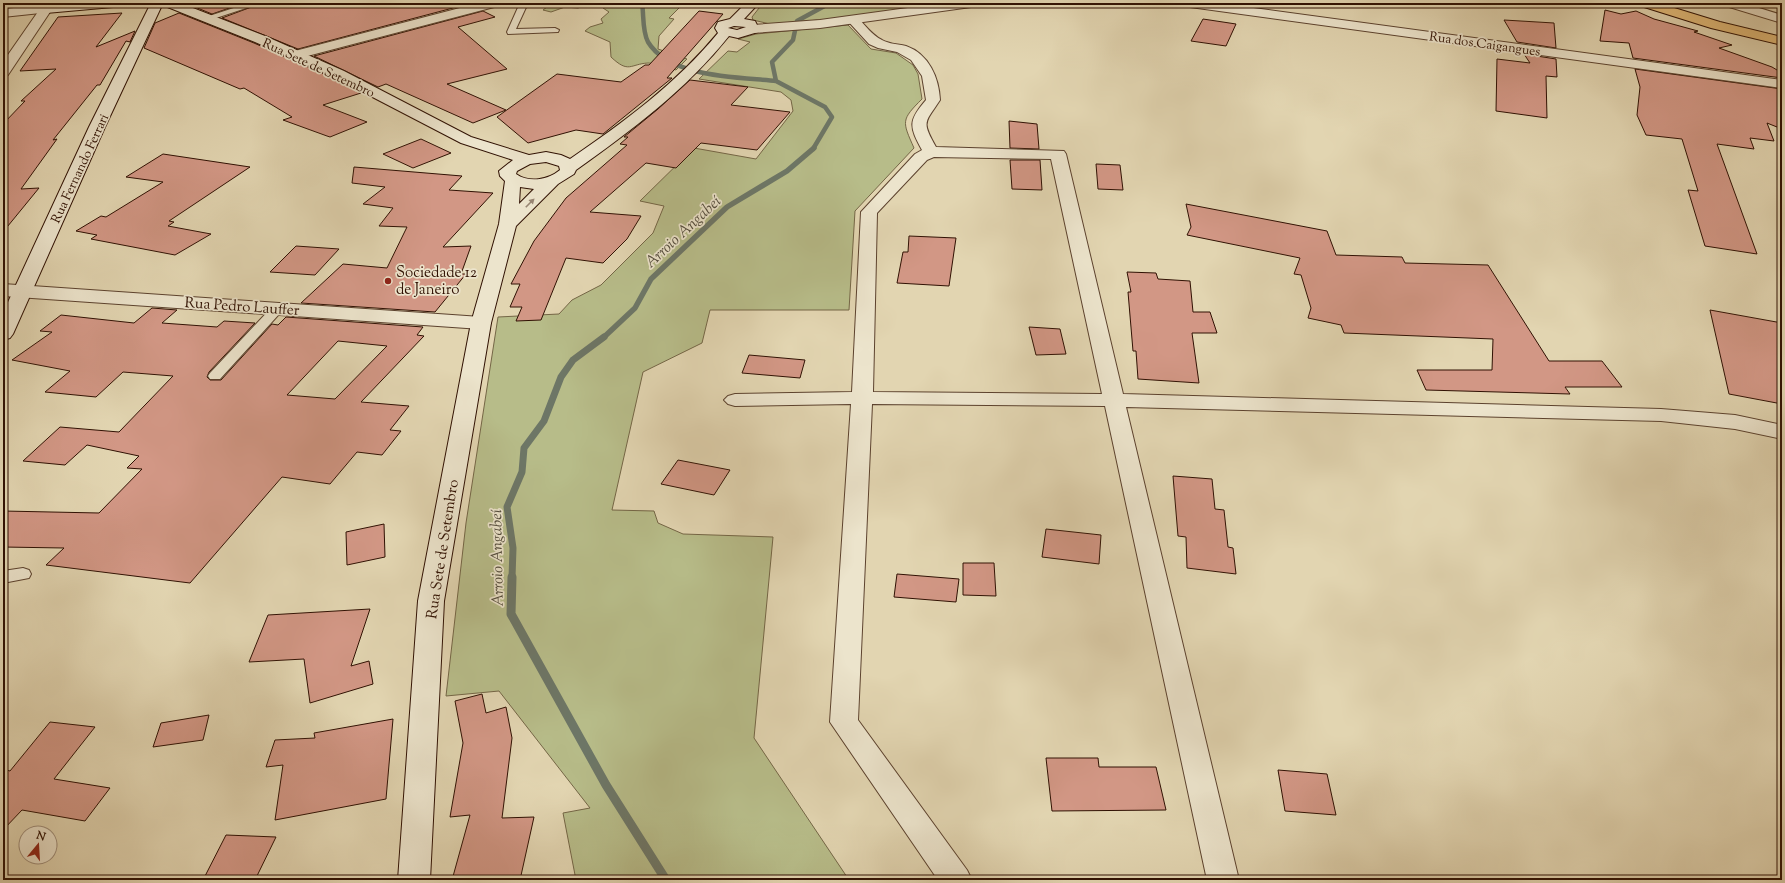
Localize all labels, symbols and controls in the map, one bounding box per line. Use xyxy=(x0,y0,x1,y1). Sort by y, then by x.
street label: Rua dos Caigangues xyxy=(1428,28,1542,62)
street label: Rua Sete de Setembro xyxy=(259,35,377,103)
street label: Rua Fernando Ferrari xyxy=(48,111,114,226)
water label: Arroio Angabeí xyxy=(640,191,728,274)
one-way arrow xyxy=(525,198,535,208)
place label: Sociedade 12 de Janeiro xyxy=(396,263,477,301)
marker: Sociedade 12 de Janeiro xyxy=(383,276,393,286)
street label: Rua Pedro Lauffer xyxy=(184,293,300,322)
street label: Rua Sete de Setembro xyxy=(422,478,465,621)
water label: Arroio Angabeí xyxy=(486,508,511,607)
north arrow xyxy=(18,825,58,865)
text: N xyxy=(33,827,48,845)

